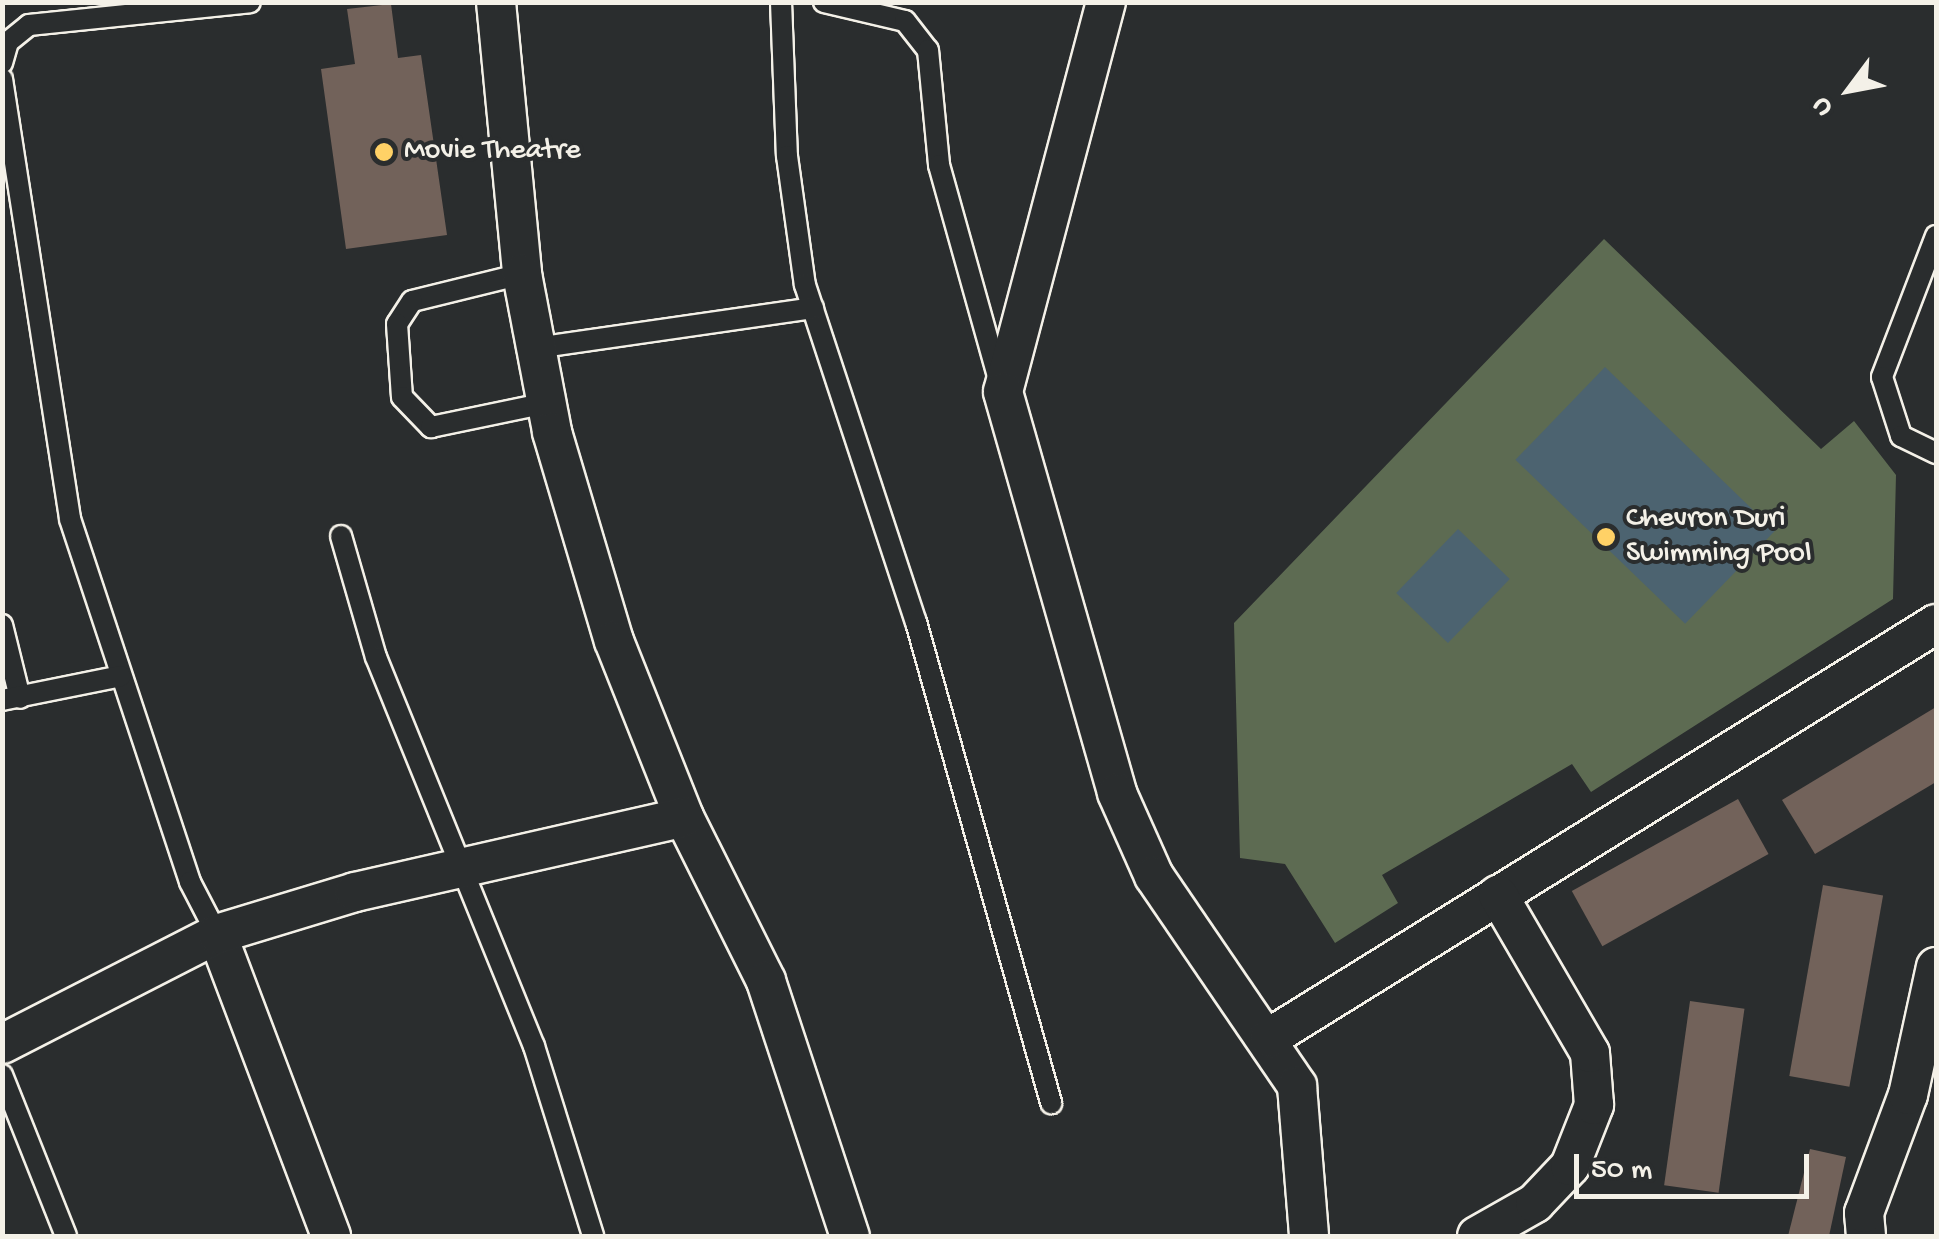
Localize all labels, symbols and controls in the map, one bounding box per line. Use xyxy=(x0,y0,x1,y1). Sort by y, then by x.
north arrow xyxy=(1799,40,1899,140)
text: U xyxy=(1805,91,1841,122)
place label: Movie Theatre xyxy=(404,134,581,170)
marker: Movie Theatre xyxy=(373,141,395,163)
place label: Chevron Duri Swimming Pool xyxy=(1626,502,1811,572)
marker: Chevron Duri Swimming Pool xyxy=(1595,526,1617,548)
scale bar xyxy=(1579,1134,1814,1196)
text: 50 m xyxy=(1591,1154,1652,1189)

